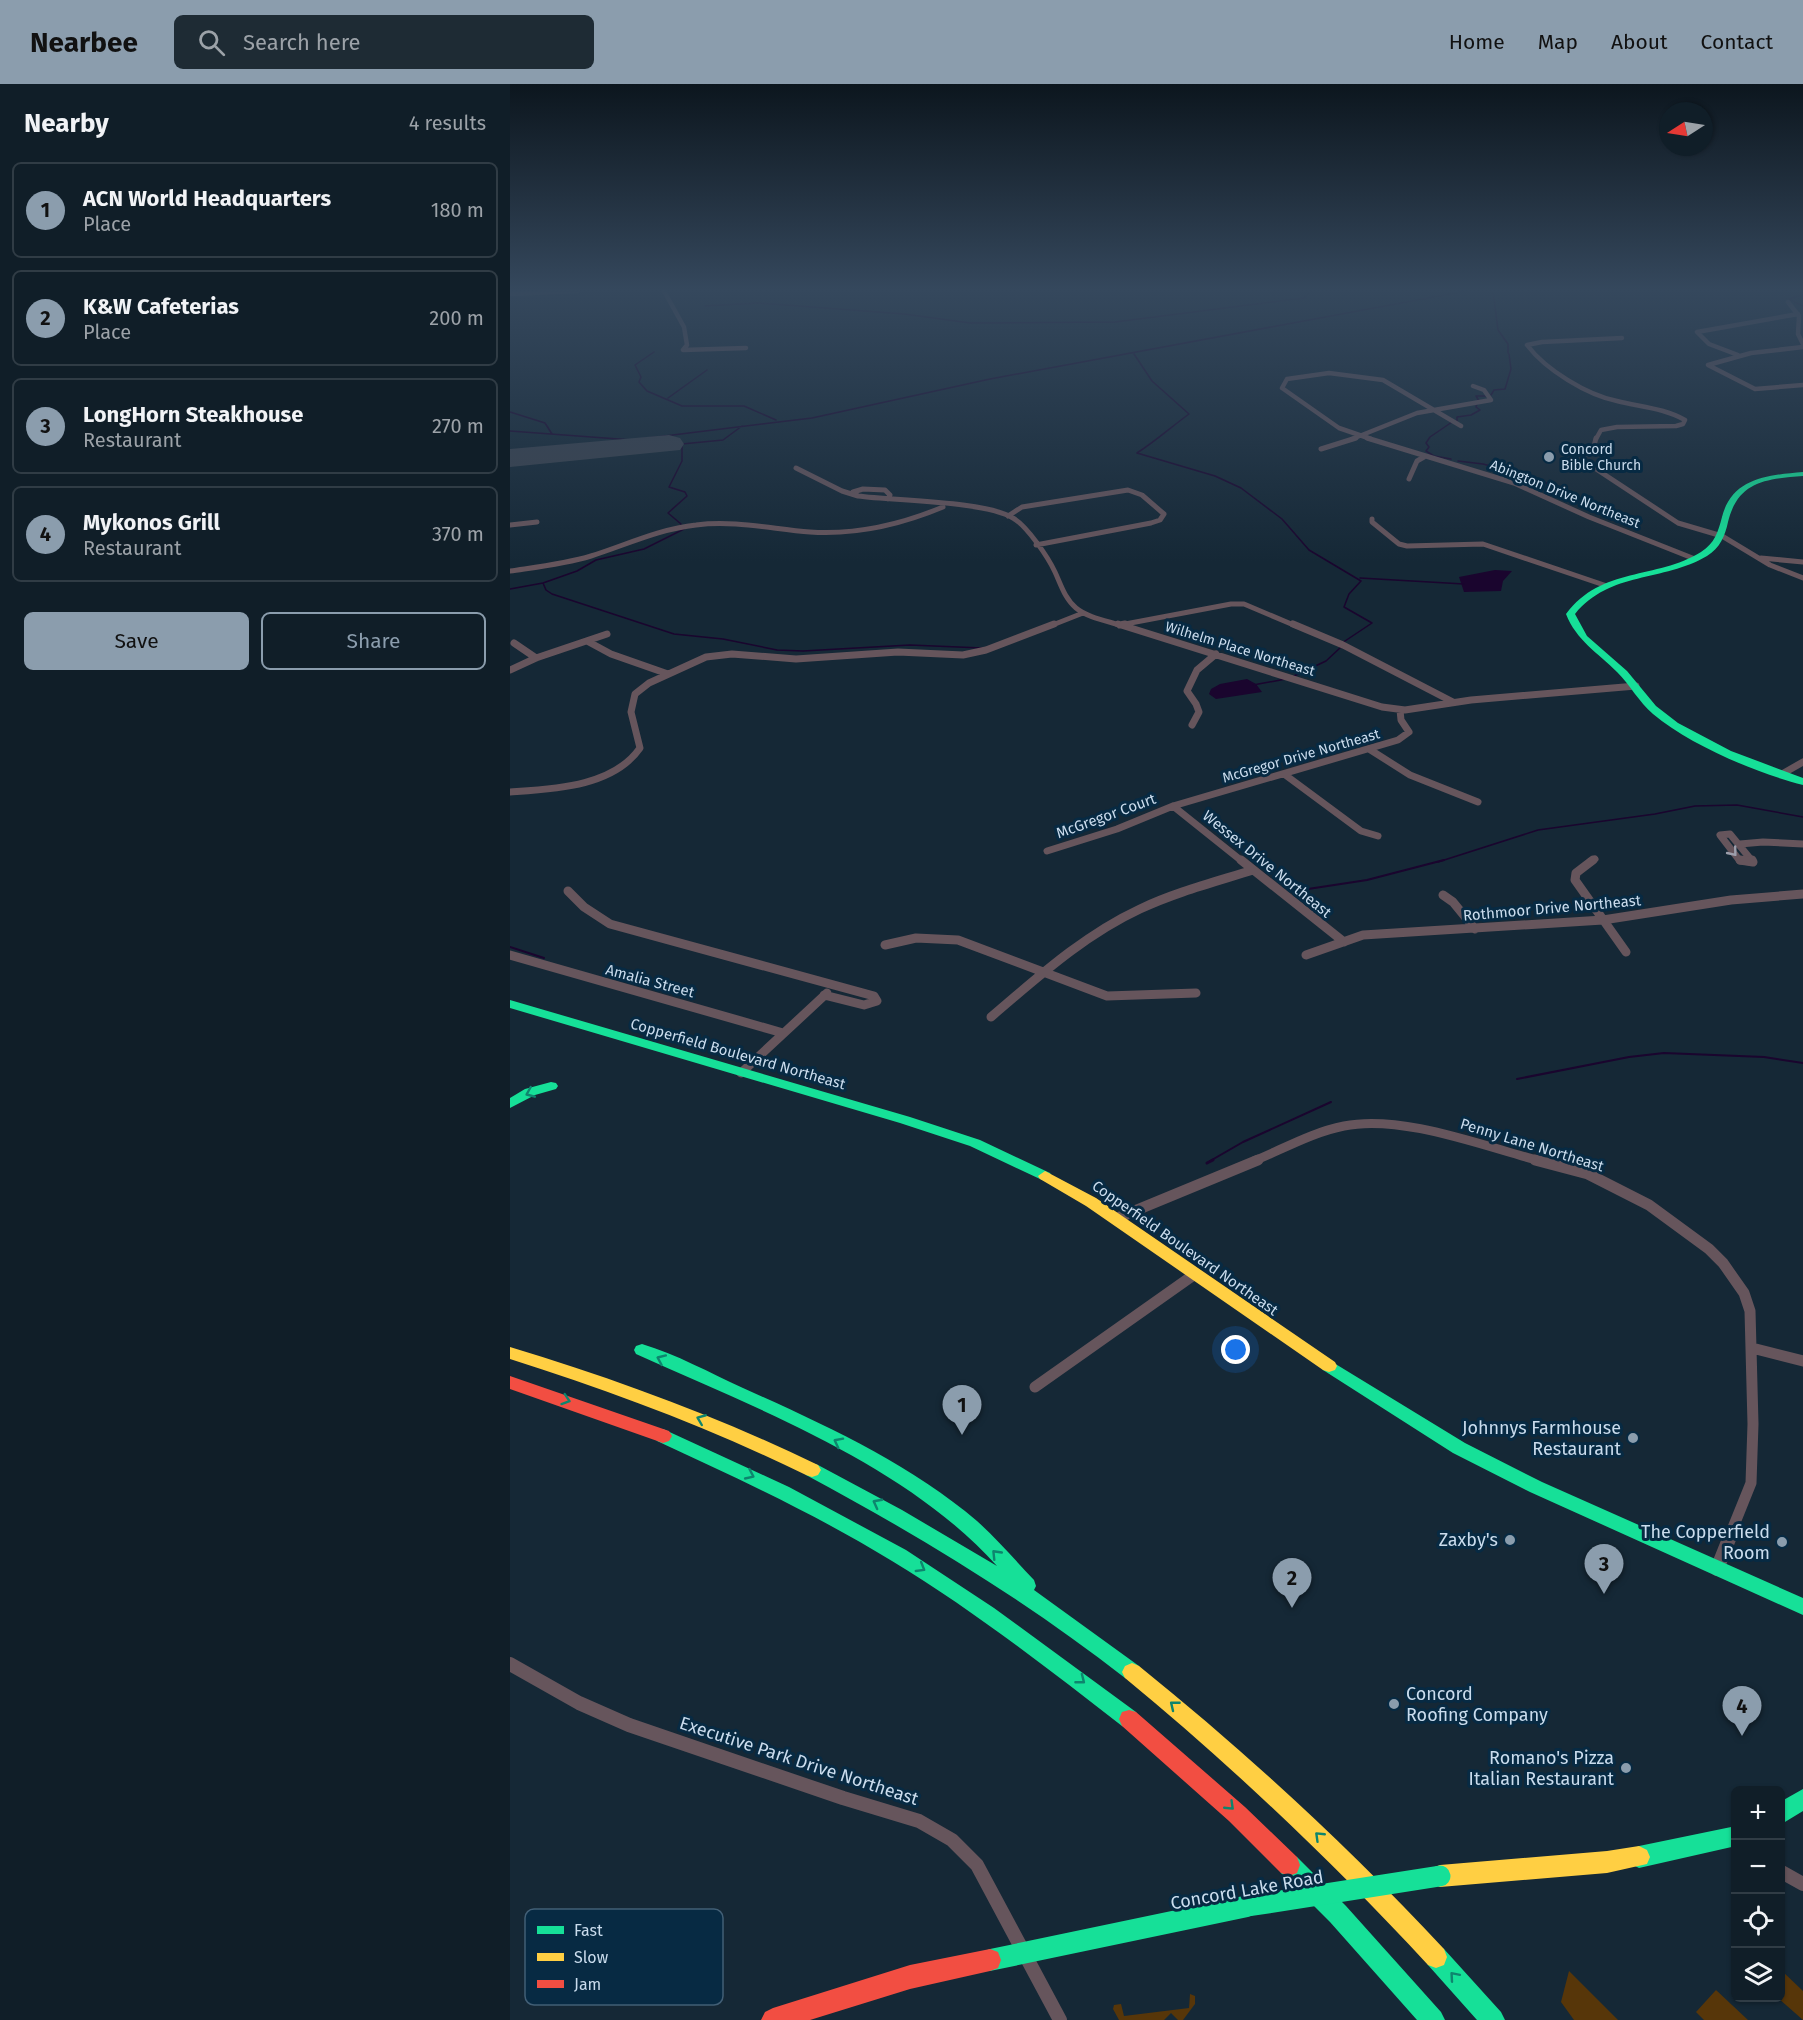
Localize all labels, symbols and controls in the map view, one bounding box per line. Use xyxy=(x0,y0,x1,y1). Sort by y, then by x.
search box xyxy=(174,15,594,69)
text: Nearbee xyxy=(30,26,138,59)
icon: search xyxy=(195,26,228,59)
text: Search here xyxy=(243,29,360,56)
text: Home xyxy=(1449,29,1505,55)
text: Map xyxy=(1538,29,1578,55)
text: About xyxy=(1611,29,1668,55)
text: Contact xyxy=(1701,29,1773,55)
north arrow xyxy=(1659,102,1713,156)
text: Nearby xyxy=(24,108,109,139)
text: 4 results xyxy=(409,111,486,135)
text: ACN World Headquarters xyxy=(83,185,331,212)
text: 1 xyxy=(41,198,50,222)
text: 180 m xyxy=(431,198,484,222)
text: Place xyxy=(83,212,131,236)
text: K&W Cafeterias xyxy=(83,293,239,320)
text: 2 xyxy=(40,306,51,330)
text: 200 m xyxy=(429,306,484,330)
text: Place xyxy=(83,320,131,344)
text: LongHorn Steakhouse xyxy=(83,401,303,428)
text: 3 xyxy=(40,414,51,438)
text: 270 m xyxy=(432,414,484,438)
text: Restaurant xyxy=(83,428,181,452)
place label: Concord Bible Church xyxy=(1561,441,1641,474)
marker: Concord Bible Church xyxy=(1542,450,1556,464)
street label: Abington Drive Northeast xyxy=(1488,456,1643,532)
text: Mykonos Grill xyxy=(83,509,220,536)
text: 4 xyxy=(40,522,51,546)
text: 370 m xyxy=(432,522,484,546)
text: Restaurant xyxy=(83,536,181,560)
button: Save xyxy=(24,612,249,670)
button: Share xyxy=(261,612,486,670)
street label: Wilhelm Place Northeast xyxy=(1163,618,1318,680)
street label: McGregor Drive Northeast xyxy=(1220,725,1383,787)
street label: McGregor Court xyxy=(1054,789,1159,842)
street label: Wessex Drive Northeast xyxy=(1199,807,1335,922)
one-way arrow xyxy=(1726,845,1737,856)
street label: Rothmoor Drive Northeast xyxy=(1462,891,1642,925)
street label: Amalia Street xyxy=(604,961,697,1002)
street label: Copperfield Boulevard Northeast xyxy=(628,1015,848,1094)
one-way arrow xyxy=(525,1086,536,1098)
street label: Penny Lane Northeast xyxy=(1458,1115,1607,1176)
street label: Copperfield Boulevard Northeast xyxy=(1089,1177,1282,1320)
your location xyxy=(1221,1335,1250,1364)
one-way arrow xyxy=(657,1355,668,1367)
pin: 1 xyxy=(942,1386,982,1435)
one-way arrow xyxy=(560,1392,571,1405)
one-way arrow xyxy=(696,1414,707,1426)
place label: Johnnys Farmhouse Restaurant xyxy=(1462,1417,1621,1460)
marker: Johnnys Farmhouse Restaurant xyxy=(1626,1431,1640,1445)
one-way arrow xyxy=(834,1438,844,1449)
one-way arrow xyxy=(744,1467,755,1479)
one-way arrow xyxy=(873,1499,883,1510)
place label: The Copperfield Room xyxy=(1641,1521,1770,1564)
place label: Zaxby's xyxy=(1439,1529,1498,1551)
marker: Zaxby's xyxy=(1503,1533,1517,1547)
marker: The Copperfield Room xyxy=(1775,1535,1789,1549)
pin: 3 xyxy=(1584,1544,1624,1594)
one-way arrow xyxy=(992,1551,1003,1562)
pin: 2 xyxy=(1272,1558,1312,1608)
one-way arrow xyxy=(915,1561,925,1572)
one-way arrow xyxy=(1074,1672,1085,1683)
place label: Concord Roofing Company xyxy=(1406,1683,1548,1726)
pin: 4 xyxy=(1722,1686,1762,1736)
marker: Concord Roofing Company xyxy=(1387,1697,1401,1711)
one-way arrow xyxy=(1170,1702,1181,1713)
street label: Executive Park Drive Northeast xyxy=(677,1712,922,1810)
place label: Romano's Pizza Italian Restaurant xyxy=(1469,1747,1614,1790)
marker: Romano's Pizza Italian Restaurant xyxy=(1619,1761,1633,1775)
map controls xyxy=(1731,1786,1785,2002)
button: + xyxy=(1731,1786,1785,1840)
one-way arrow xyxy=(1222,1798,1233,1809)
one-way arrow xyxy=(1315,1832,1326,1843)
button: − xyxy=(1731,1840,1785,1894)
street label: Concord Lake Road xyxy=(1169,1866,1325,1914)
button: locate xyxy=(1731,1894,1785,1948)
legend xyxy=(525,1909,723,2005)
text: Fast xyxy=(574,1921,603,1940)
text: Slow xyxy=(574,1948,609,1967)
button: layers xyxy=(1731,1948,1785,2002)
one-way arrow xyxy=(1450,1972,1461,1983)
text: Jam xyxy=(574,1975,601,1994)

